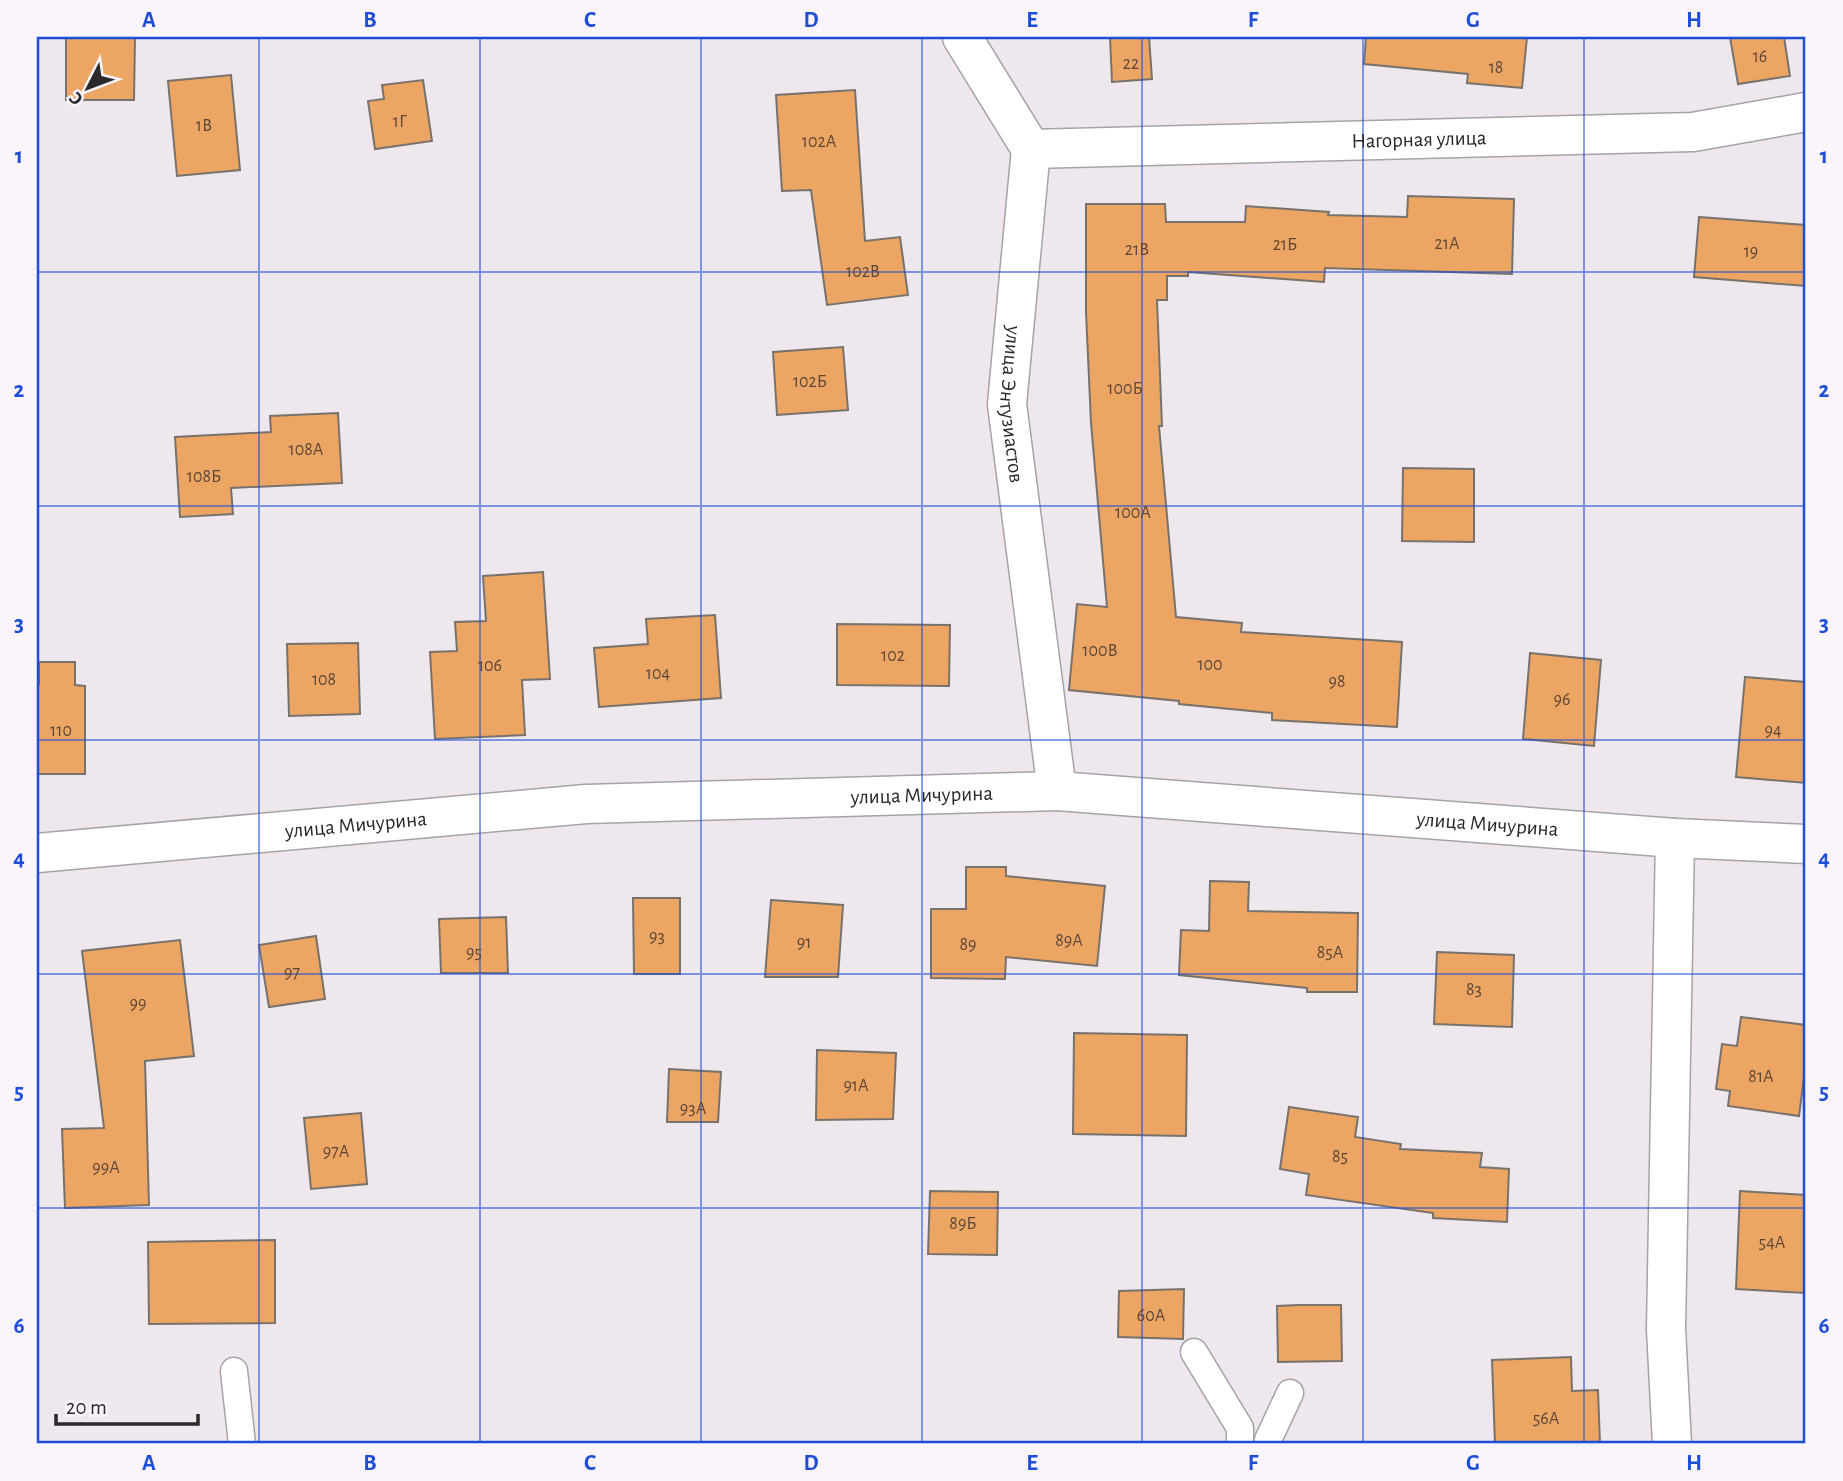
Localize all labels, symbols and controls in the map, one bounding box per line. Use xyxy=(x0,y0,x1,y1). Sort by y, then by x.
text: A xyxy=(142,9,156,32)
text: B xyxy=(363,9,377,32)
text: C xyxy=(584,9,596,32)
text: D xyxy=(803,9,819,32)
text: E xyxy=(1026,9,1038,32)
text: F xyxy=(1248,9,1259,32)
text: G xyxy=(1466,9,1480,32)
text: H xyxy=(1686,9,1702,32)
house number: 16 xyxy=(1753,48,1767,66)
north arrow xyxy=(52,52,122,122)
house number: 22 xyxy=(1123,55,1139,73)
house number: 18 xyxy=(1489,59,1503,77)
text: С xyxy=(66,88,87,109)
house number: 1Г xyxy=(393,113,407,131)
house number: 1В xyxy=(196,117,212,135)
street label: Нагорная улица xyxy=(1351,127,1487,152)
house number: 102А xyxy=(802,133,837,151)
text: 1 xyxy=(15,145,23,168)
text: 1 xyxy=(1820,145,1828,168)
house number: 21А xyxy=(1435,235,1460,253)
house number: 21Б xyxy=(1273,236,1297,254)
house number: 21В xyxy=(1125,241,1149,259)
house number: 19 xyxy=(1744,243,1758,261)
house number: 102В xyxy=(846,263,880,281)
street label: улица Энтузиастов xyxy=(996,324,1027,484)
house number: 102Б xyxy=(793,373,827,391)
text: 2 xyxy=(14,379,25,402)
text: 2 xyxy=(1819,379,1830,402)
house number: 100Б xyxy=(1107,380,1143,398)
house number: 108А xyxy=(289,441,324,459)
house number: 108Б xyxy=(187,468,221,486)
house number: 100А xyxy=(1115,504,1151,522)
text: 3 xyxy=(14,613,24,636)
text: 3 xyxy=(1819,613,1829,636)
house number: 100В xyxy=(1082,642,1118,660)
house number: 102 xyxy=(881,647,905,665)
house number: 100 xyxy=(1197,656,1223,674)
house number: 106 xyxy=(478,657,502,675)
house number: 104 xyxy=(646,665,671,683)
house number: 108 xyxy=(312,671,336,689)
house number: 98 xyxy=(1329,673,1346,691)
house number: 96 xyxy=(1554,691,1570,709)
house number: 110 xyxy=(50,722,72,740)
house number: 94 xyxy=(1764,722,1782,740)
street label: улица Мичурина xyxy=(849,783,994,808)
street label: улица Мичурина xyxy=(283,808,428,842)
street label: улица Мичурина xyxy=(1415,808,1560,840)
text: 4 xyxy=(13,847,25,870)
text: 4 xyxy=(1818,847,1830,870)
house number: 93 xyxy=(649,928,665,946)
house number: 89А xyxy=(1055,932,1083,950)
house number: 91 xyxy=(797,934,811,952)
house number: 89 xyxy=(960,936,977,954)
house number: 95 xyxy=(466,944,482,962)
house number: 85А xyxy=(1317,944,1344,962)
house number: 97 xyxy=(284,964,300,982)
house number: 83 xyxy=(1466,981,1482,999)
house number: 99 xyxy=(130,995,146,1013)
house number: 81А xyxy=(1748,1068,1774,1086)
house number: 91А xyxy=(843,1077,869,1095)
text: 5 xyxy=(14,1081,24,1104)
text: 5 xyxy=(1819,1081,1829,1104)
house number: 93А xyxy=(680,1100,707,1118)
house number: 97А xyxy=(323,1143,350,1161)
house number: 85 xyxy=(1332,1148,1348,1166)
house number: 99А xyxy=(92,1159,120,1177)
house number: 89Б xyxy=(949,1215,977,1233)
house number: 54А xyxy=(1759,1234,1786,1252)
house number: 60А xyxy=(1137,1307,1166,1325)
text: 6 xyxy=(13,1315,25,1338)
text: 6 xyxy=(1818,1315,1830,1338)
scale bar xyxy=(56,1383,198,1427)
text: 20 m xyxy=(66,1397,107,1418)
house number: 56А xyxy=(1533,1410,1560,1428)
text: A xyxy=(142,1452,156,1475)
text: B xyxy=(363,1452,377,1475)
text: C xyxy=(584,1452,596,1475)
text: D xyxy=(803,1452,819,1475)
text: E xyxy=(1026,1452,1038,1475)
text: F xyxy=(1248,1452,1259,1475)
text: G xyxy=(1466,1452,1480,1475)
text: H xyxy=(1686,1452,1702,1475)

